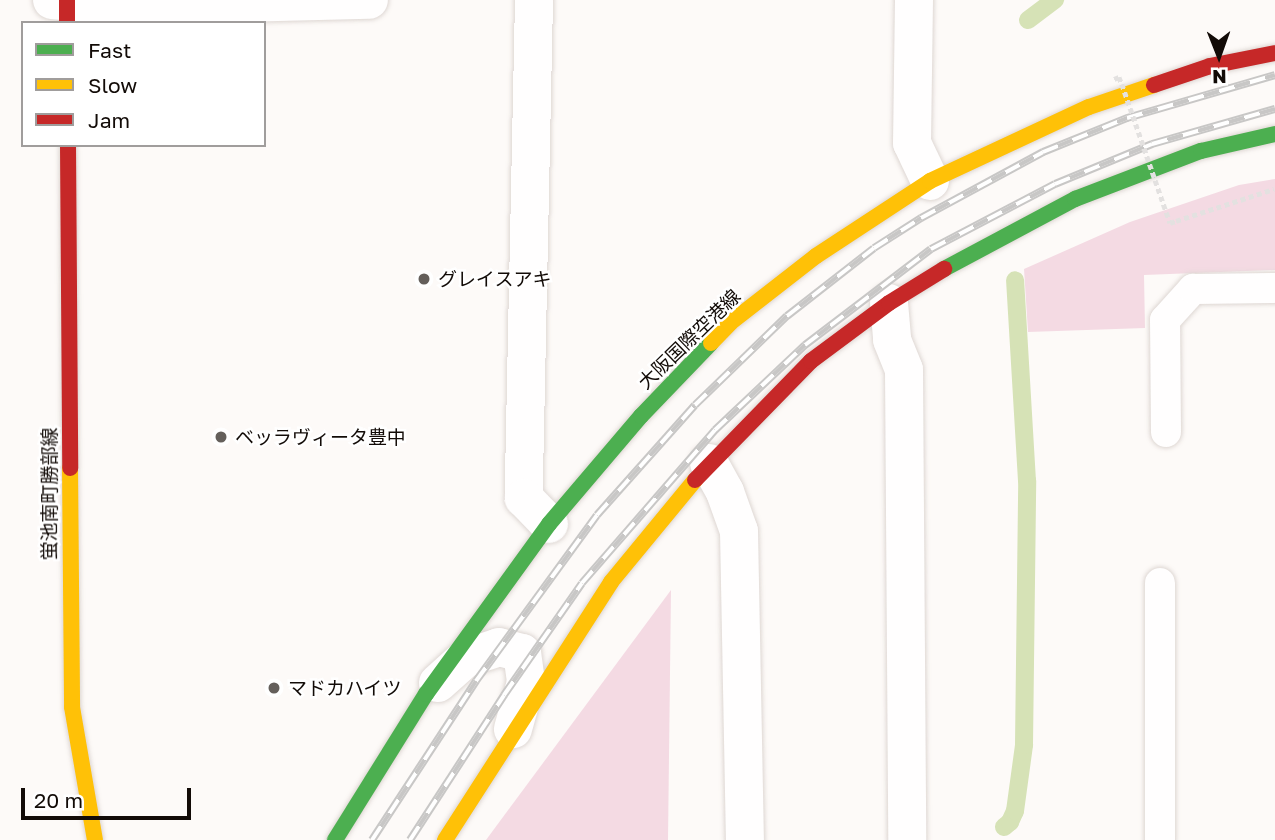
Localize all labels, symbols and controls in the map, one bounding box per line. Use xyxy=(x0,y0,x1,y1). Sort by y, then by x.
legend xyxy=(21,21,266,147)
north arrow xyxy=(1184,21,1254,91)
text: Fast xyxy=(88,37,131,63)
text: N xyxy=(1212,66,1227,89)
text: Slow xyxy=(88,72,137,98)
text: Jam xyxy=(88,107,130,133)
place label: グレイスアキ xyxy=(438,268,552,290)
marker: グレイスアキ xyxy=(416,271,432,287)
street label: 大阪国際空港線 xyxy=(633,285,745,393)
place label: ベッラヴィータ豊中 xyxy=(235,426,406,448)
street label: 蛍池南町勝部線 xyxy=(38,428,60,560)
marker: ベッラヴィータ豊中 xyxy=(213,429,229,445)
place label: マドカハイツ xyxy=(288,677,402,699)
marker: マドカハイツ xyxy=(266,680,282,696)
scale bar xyxy=(24,774,194,818)
text: 20 m xyxy=(34,787,83,813)

